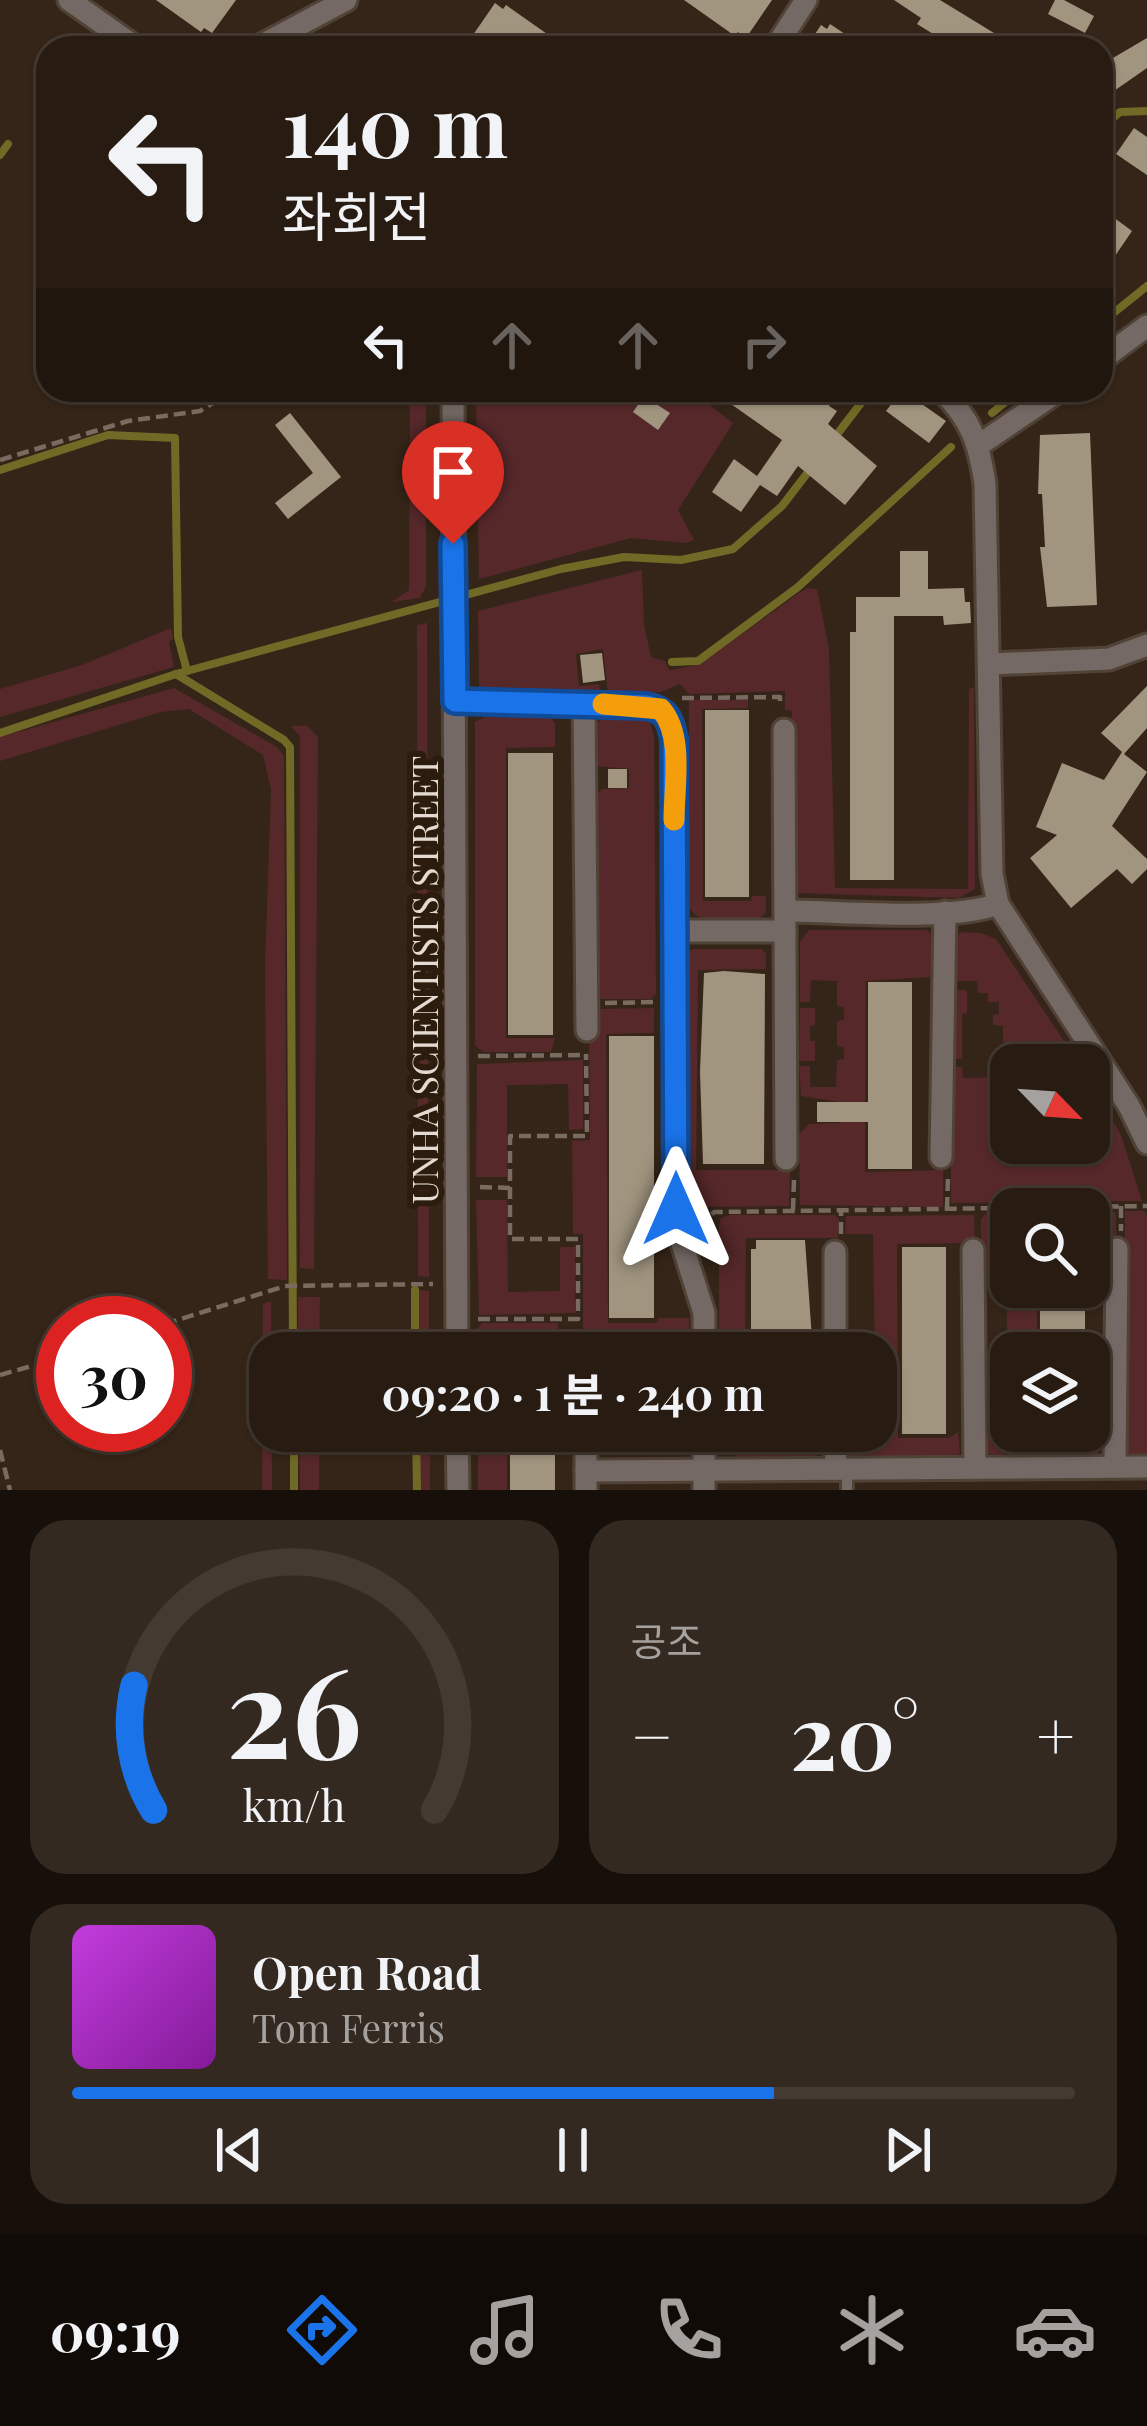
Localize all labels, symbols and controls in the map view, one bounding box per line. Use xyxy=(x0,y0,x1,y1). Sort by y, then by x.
text: 140 m xyxy=(282,67,508,179)
icon: left xyxy=(84,84,240,240)
text: 좌회전 xyxy=(282,179,431,251)
icon: left xyxy=(353,312,419,378)
icon: ahead xyxy=(479,312,545,378)
icon: ahead xyxy=(605,312,671,378)
icon: right xyxy=(731,312,797,378)
pin xyxy=(402,421,504,544)
icon: arrive xyxy=(420,439,486,505)
street label: UNHA SCIENTISTS STREET xyxy=(399,756,447,1204)
north arrow xyxy=(990,1044,1110,1164)
map controls xyxy=(990,1044,1110,1452)
position arrow xyxy=(613,1146,739,1272)
button: search xyxy=(990,1188,1110,1308)
speed limit sign: 30 xyxy=(36,1296,192,1452)
button: layers xyxy=(990,1332,1110,1452)
text: 09:20 · 1 분 · 240 m xyxy=(382,1362,764,1422)
text: 공조 xyxy=(631,1614,702,1666)
text: 26 xyxy=(227,1624,362,1790)
text: 20° xyxy=(790,1674,920,1794)
text: − xyxy=(631,1690,673,1778)
text: + xyxy=(1036,1690,1075,1778)
text: km/h xyxy=(243,1776,346,1833)
text: Open Road xyxy=(252,1941,482,2001)
text: Tom Ferris xyxy=(252,2001,445,2053)
icon: previous xyxy=(206,2117,272,2183)
icon: pause xyxy=(540,2117,606,2183)
icon: next xyxy=(875,2117,941,2183)
icon: directions xyxy=(280,2288,364,2372)
icon: music xyxy=(463,2288,547,2372)
icon: phone xyxy=(647,2288,731,2372)
icon: climate xyxy=(830,2288,914,2372)
icon: car xyxy=(1013,2288,1097,2372)
text: 09:19 xyxy=(50,2294,181,2366)

